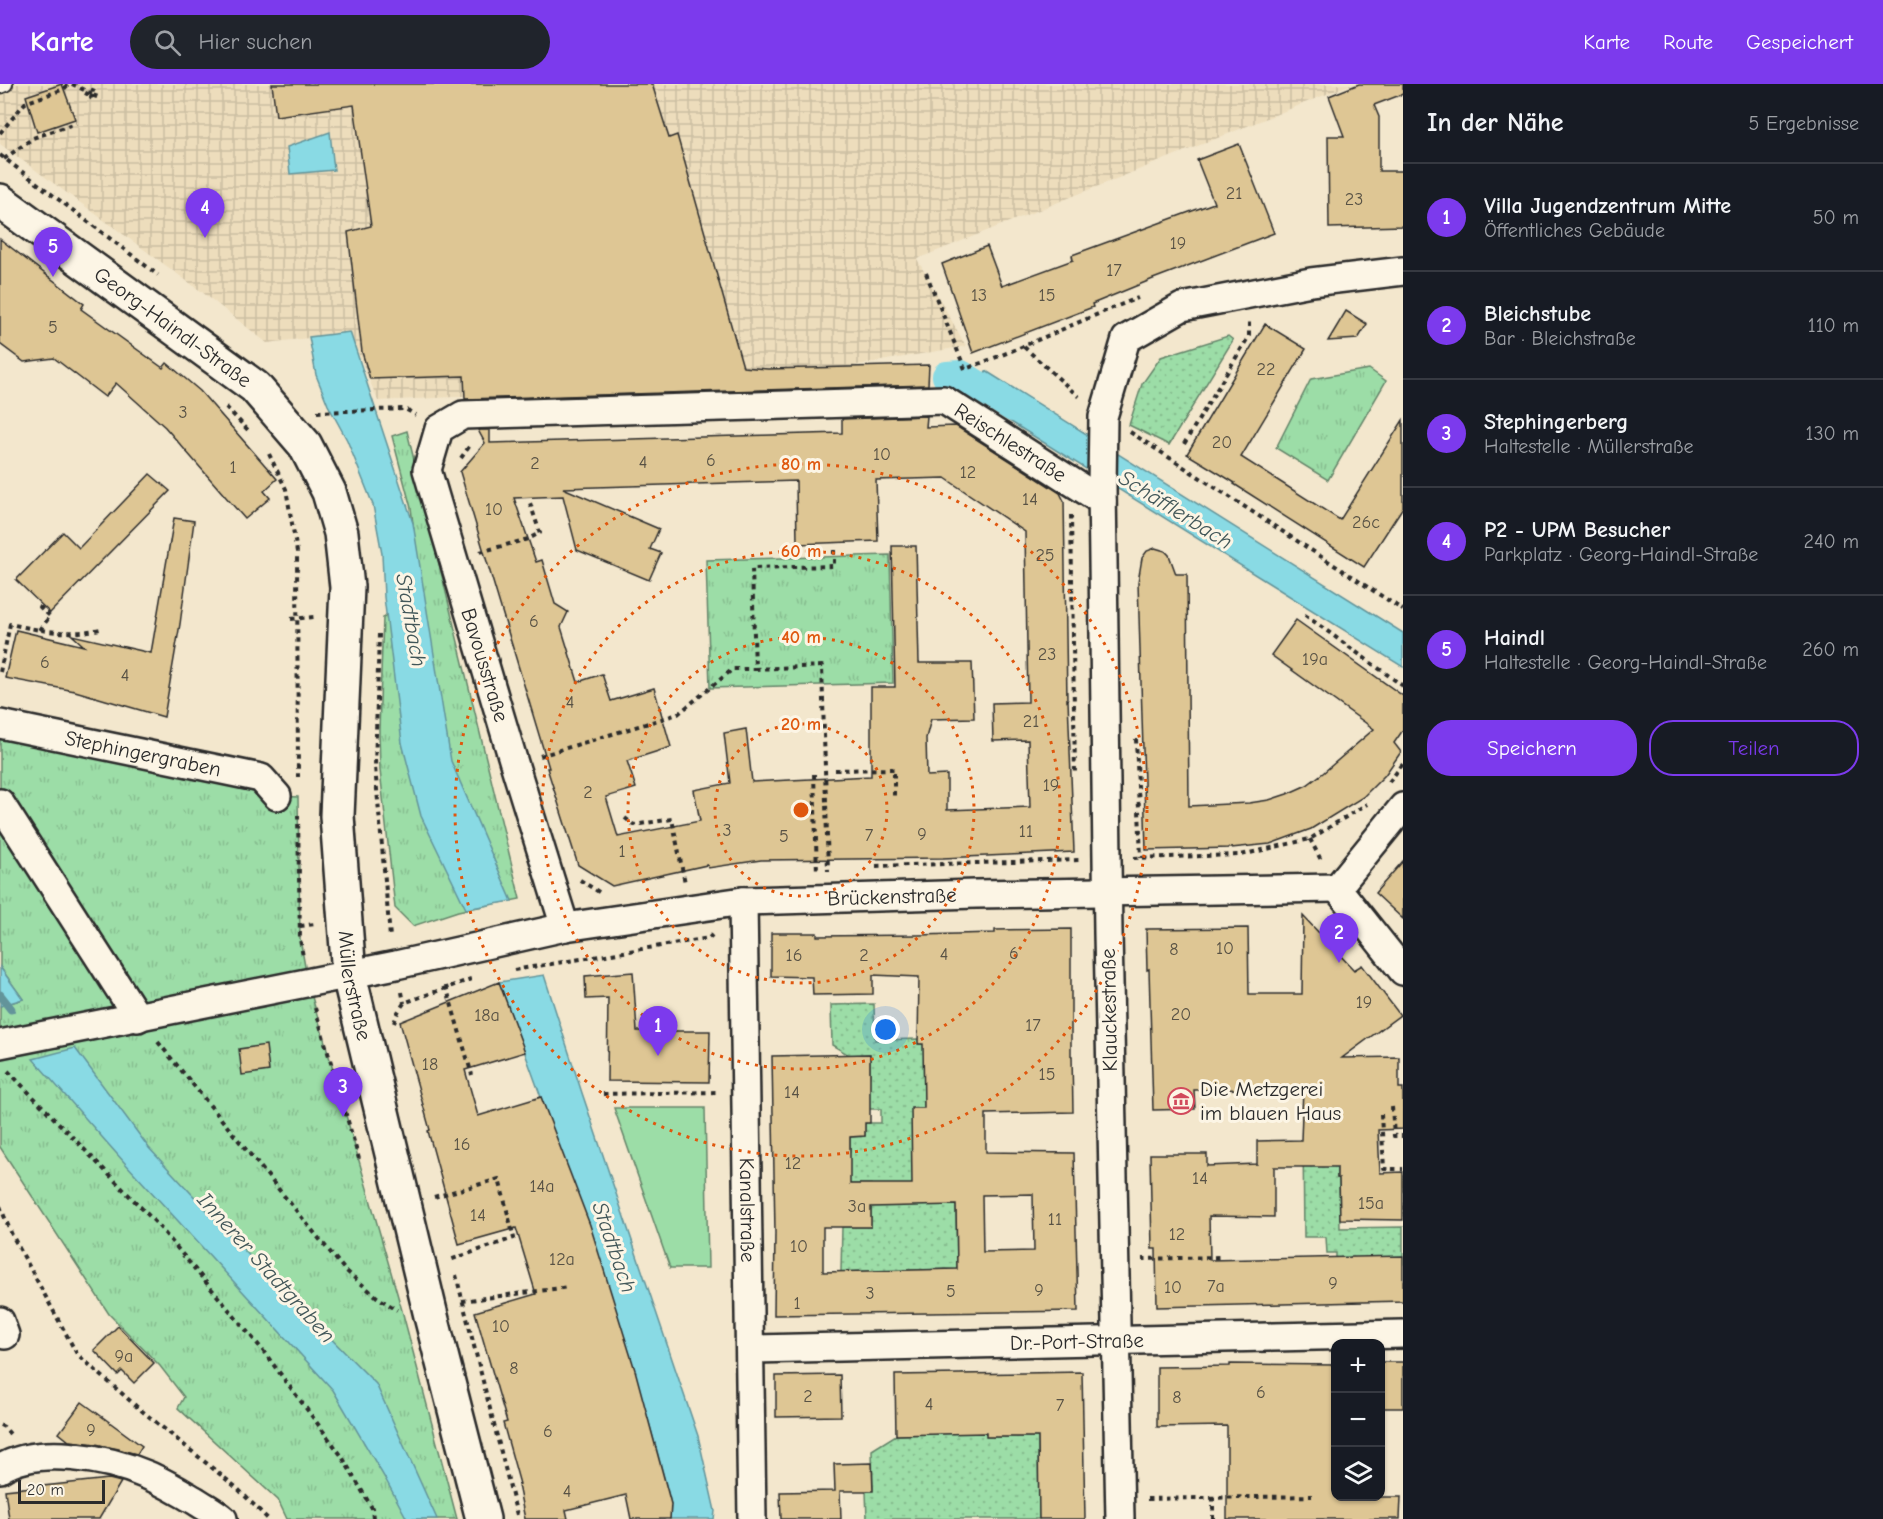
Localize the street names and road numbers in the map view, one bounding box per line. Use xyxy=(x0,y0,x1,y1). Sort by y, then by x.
street label: Georg-Haindl-Straße xyxy=(90,262,256,392)
street label: Reischlestraße xyxy=(950,398,1071,487)
street label: Bavousstraße xyxy=(456,605,514,725)
street label: Stephingergraben xyxy=(63,726,223,781)
street label: Brückenstraße xyxy=(827,883,957,910)
street label: Müllerstraße xyxy=(334,930,376,1043)
street label: Klauckestraße xyxy=(1096,948,1122,1072)
street label: Kanalstraße xyxy=(735,1157,760,1263)
street label: Dr.-Port-Straße xyxy=(1010,1328,1144,1355)

